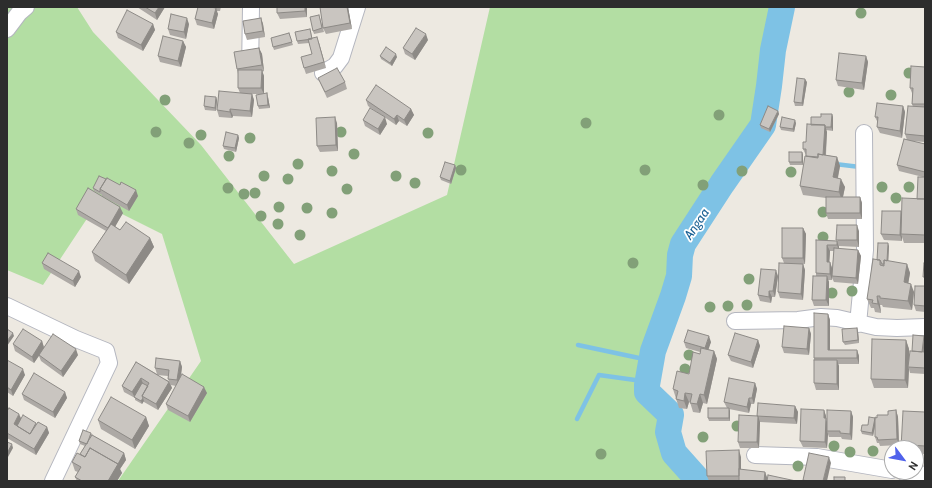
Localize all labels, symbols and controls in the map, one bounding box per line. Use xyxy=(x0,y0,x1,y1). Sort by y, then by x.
water label: Angaa xyxy=(681,206,713,242)
north arrow xyxy=(884,440,924,480)
text: N xyxy=(905,459,921,473)

